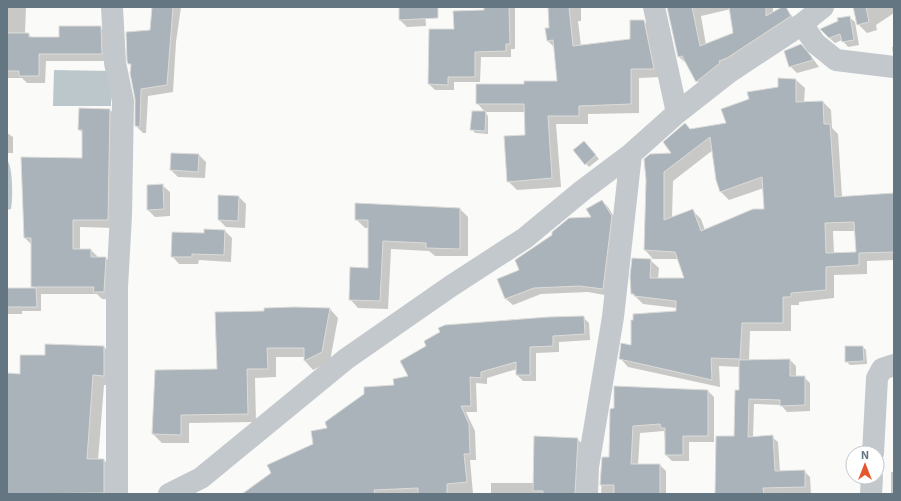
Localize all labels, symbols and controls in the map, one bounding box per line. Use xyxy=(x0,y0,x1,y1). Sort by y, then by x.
north arrow xyxy=(845,445,885,485)
text: N xyxy=(861,448,869,461)

